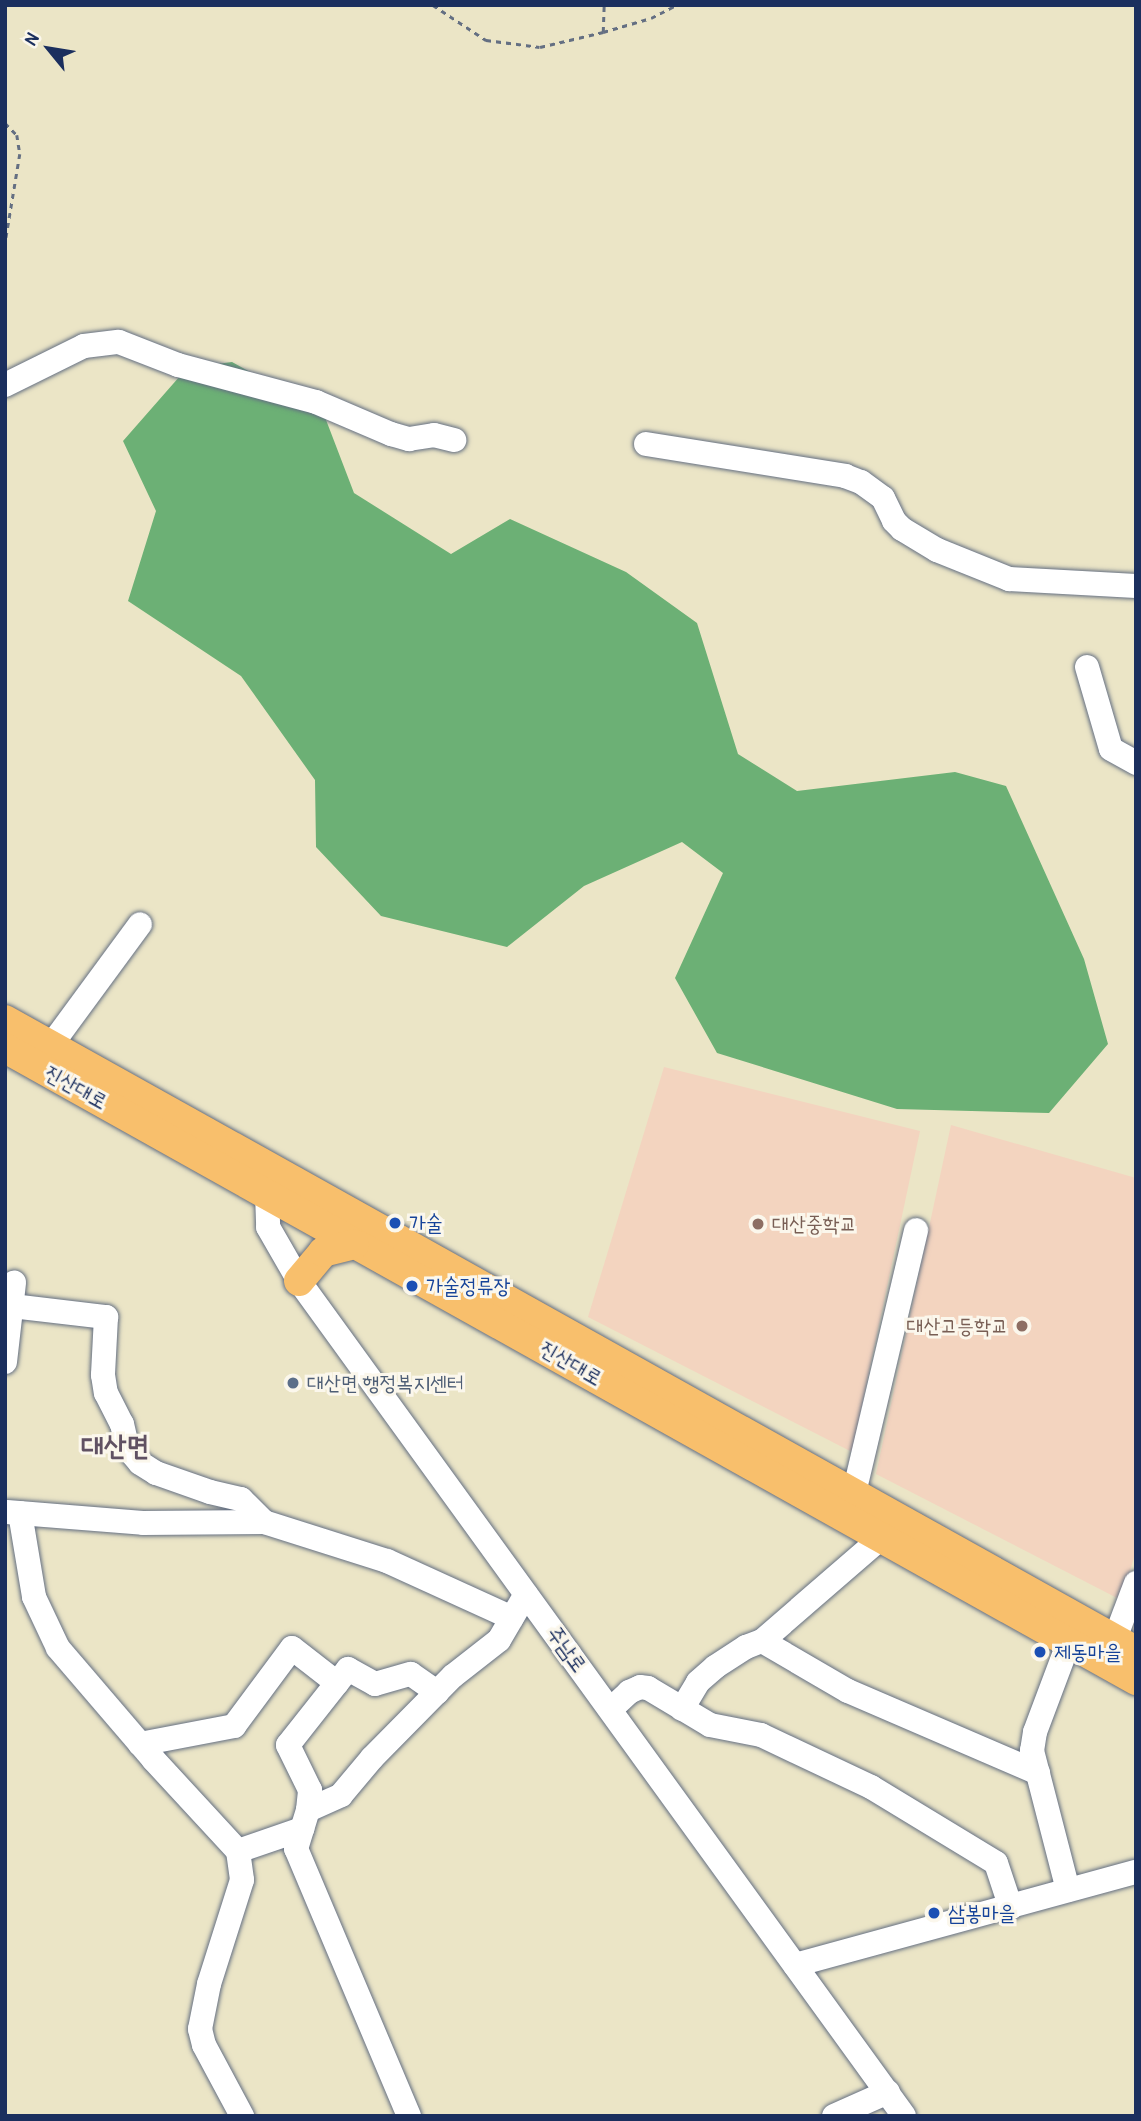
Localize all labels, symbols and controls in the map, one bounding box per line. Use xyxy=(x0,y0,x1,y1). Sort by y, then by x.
north arrow xyxy=(14,14,84,84)
text: N xyxy=(17,28,45,49)
street label: 진산대로 xyxy=(40,1060,112,1114)
place label: 가술 xyxy=(409,1210,443,1236)
place label: 대산중학교 xyxy=(772,1211,856,1237)
marker: 가술 xyxy=(387,1215,403,1231)
marker: 대산중학교 xyxy=(750,1216,766,1232)
place label: 가술정류장 xyxy=(426,1273,510,1299)
marker: 가술정류장 xyxy=(404,1278,420,1294)
place label: 대산고등학교 xyxy=(907,1313,1008,1339)
marker: 대산고등학교 xyxy=(1014,1318,1030,1334)
street label: 진산대로 xyxy=(535,1335,607,1391)
place label: 대산면 행정복지센터 xyxy=(307,1370,464,1396)
marker: 대산면 행정복지센터 xyxy=(285,1375,301,1391)
district label: 대산면 xyxy=(81,1428,149,1462)
street label: 주남로 xyxy=(542,1621,592,1677)
place label: 제동마을 xyxy=(1054,1639,1122,1665)
marker: 제동마을 xyxy=(1032,1644,1048,1660)
place label: 삼봉마을 xyxy=(948,1900,1016,1926)
marker: 삼봉마을 xyxy=(926,1905,942,1921)

